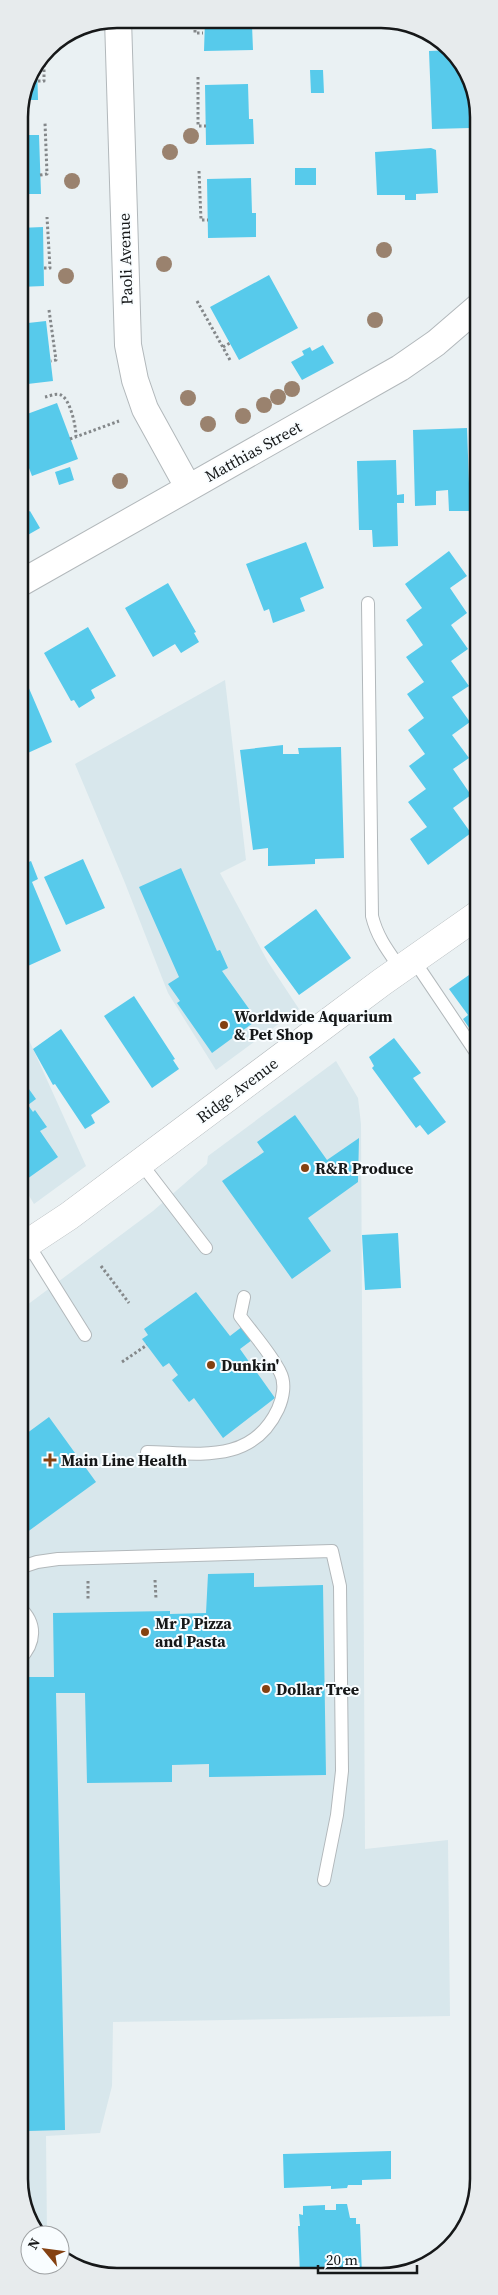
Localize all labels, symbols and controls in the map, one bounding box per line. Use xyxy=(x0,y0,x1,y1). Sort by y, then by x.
street label: Paoli Avenue xyxy=(112,213,138,305)
street label: Matthias Street xyxy=(201,415,306,487)
place label: Worldwide Aquarium & Pet Shop xyxy=(234,1005,393,1045)
marker: Worldwide Aquarium & Pet Shop xyxy=(218,1019,230,1031)
street label: Ridge Avenue xyxy=(192,1052,282,1128)
place label: R&R Produce xyxy=(315,1157,413,1179)
marker: R&R Produce xyxy=(299,1162,311,1174)
place label: Dunkin' xyxy=(221,1354,279,1376)
marker: Dunkin' xyxy=(205,1359,217,1371)
place label: Main Line Health xyxy=(61,1449,187,1471)
marker: Main Line Health xyxy=(43,1453,57,1467)
place label: Mr P Pizza and Pasta xyxy=(155,1612,232,1652)
marker: Mr P Pizza and Pasta xyxy=(139,1626,151,1638)
place label: Dollar Tree xyxy=(276,1678,359,1700)
marker: Dollar Tree xyxy=(260,1683,272,1695)
north arrow xyxy=(20,2225,70,2275)
text: N xyxy=(22,2234,45,2253)
scale bar xyxy=(318,2242,417,2274)
text: 20 m xyxy=(326,2249,358,2270)

